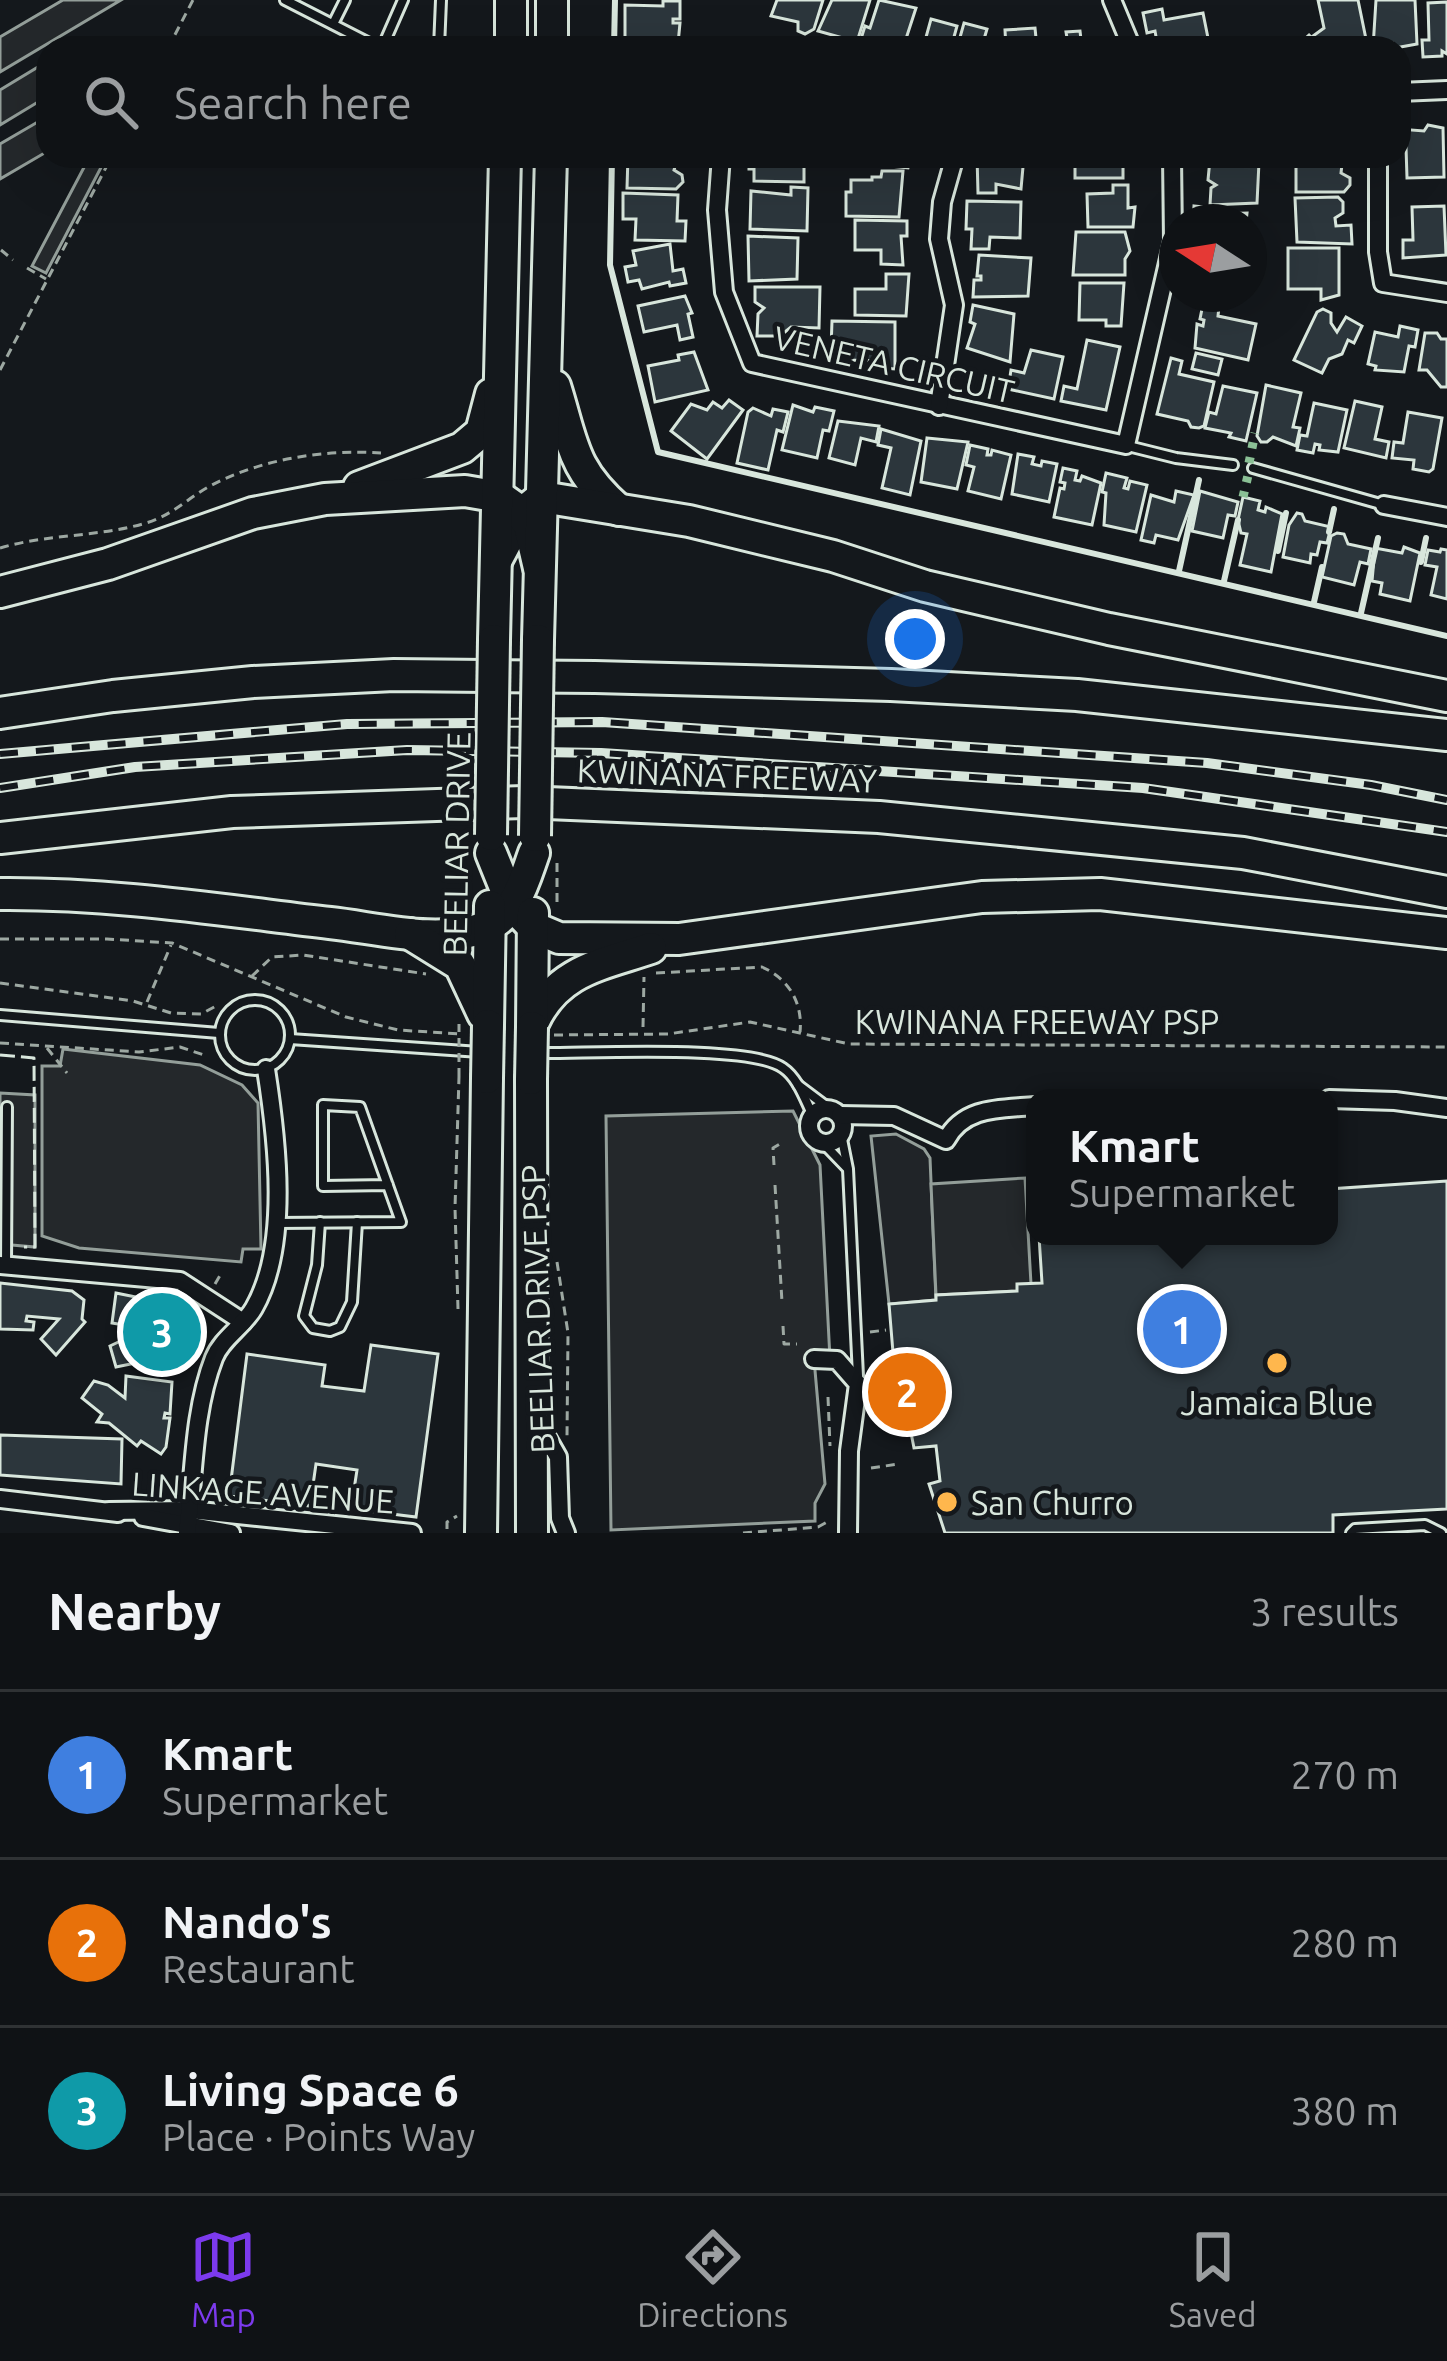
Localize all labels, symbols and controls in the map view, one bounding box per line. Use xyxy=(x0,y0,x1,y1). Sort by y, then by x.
search box xyxy=(36,36,1411,168)
icon: search xyxy=(78,69,144,135)
text: Search here xyxy=(174,77,412,128)
north arrow xyxy=(1159,204,1267,312)
street label: VENETA CIRCUIT xyxy=(770,318,1018,410)
your location xyxy=(885,609,945,669)
street label: BEELIAR DRIVE xyxy=(436,731,476,957)
street label: KWINANA FREEWAY xyxy=(576,751,878,799)
street label: KWINANA FREEWAY PSP xyxy=(855,1003,1219,1040)
popup xyxy=(1026,1089,1338,1245)
text: Kmart xyxy=(1069,1120,1200,1171)
street label: BEELIAR DRIVE PSP xyxy=(513,1164,561,1454)
text: Supermarket xyxy=(1069,1171,1295,1214)
pin: 1 xyxy=(1143,1284,1221,1374)
pin: 3 xyxy=(123,1287,201,1377)
pin: 2 xyxy=(868,1347,946,1437)
marker: Jamaica Blue xyxy=(1264,1350,1290,1376)
place label: Jamaica Blue xyxy=(1180,1384,1374,1421)
street label: LINKAGE AVENUE xyxy=(131,1464,395,1520)
place label: San Churro xyxy=(971,1484,1134,1521)
marker: San Churro xyxy=(934,1489,960,1515)
text: Nearby xyxy=(48,1582,221,1640)
text: 3 results xyxy=(1250,1590,1399,1633)
text: Kmart xyxy=(162,1728,293,1779)
text: 1 xyxy=(76,1753,98,1796)
text: 270 m xyxy=(1290,1753,1399,1796)
text: Supermarket xyxy=(162,1779,388,1822)
text: Nando's xyxy=(162,1896,332,1947)
text: 2 xyxy=(76,1921,98,1964)
text: 280 m xyxy=(1290,1921,1399,1964)
text: Restaurant xyxy=(162,1947,355,1990)
text: Living Space 6 xyxy=(162,2064,459,2115)
text: 3 xyxy=(76,2089,98,2132)
text: 380 m xyxy=(1290,2089,1399,2132)
text: Place · Points Way xyxy=(162,2115,475,2158)
tab: Map xyxy=(190,2224,256,2333)
tab: Directions xyxy=(637,2224,788,2333)
tab: Saved xyxy=(1169,2224,1257,2333)

